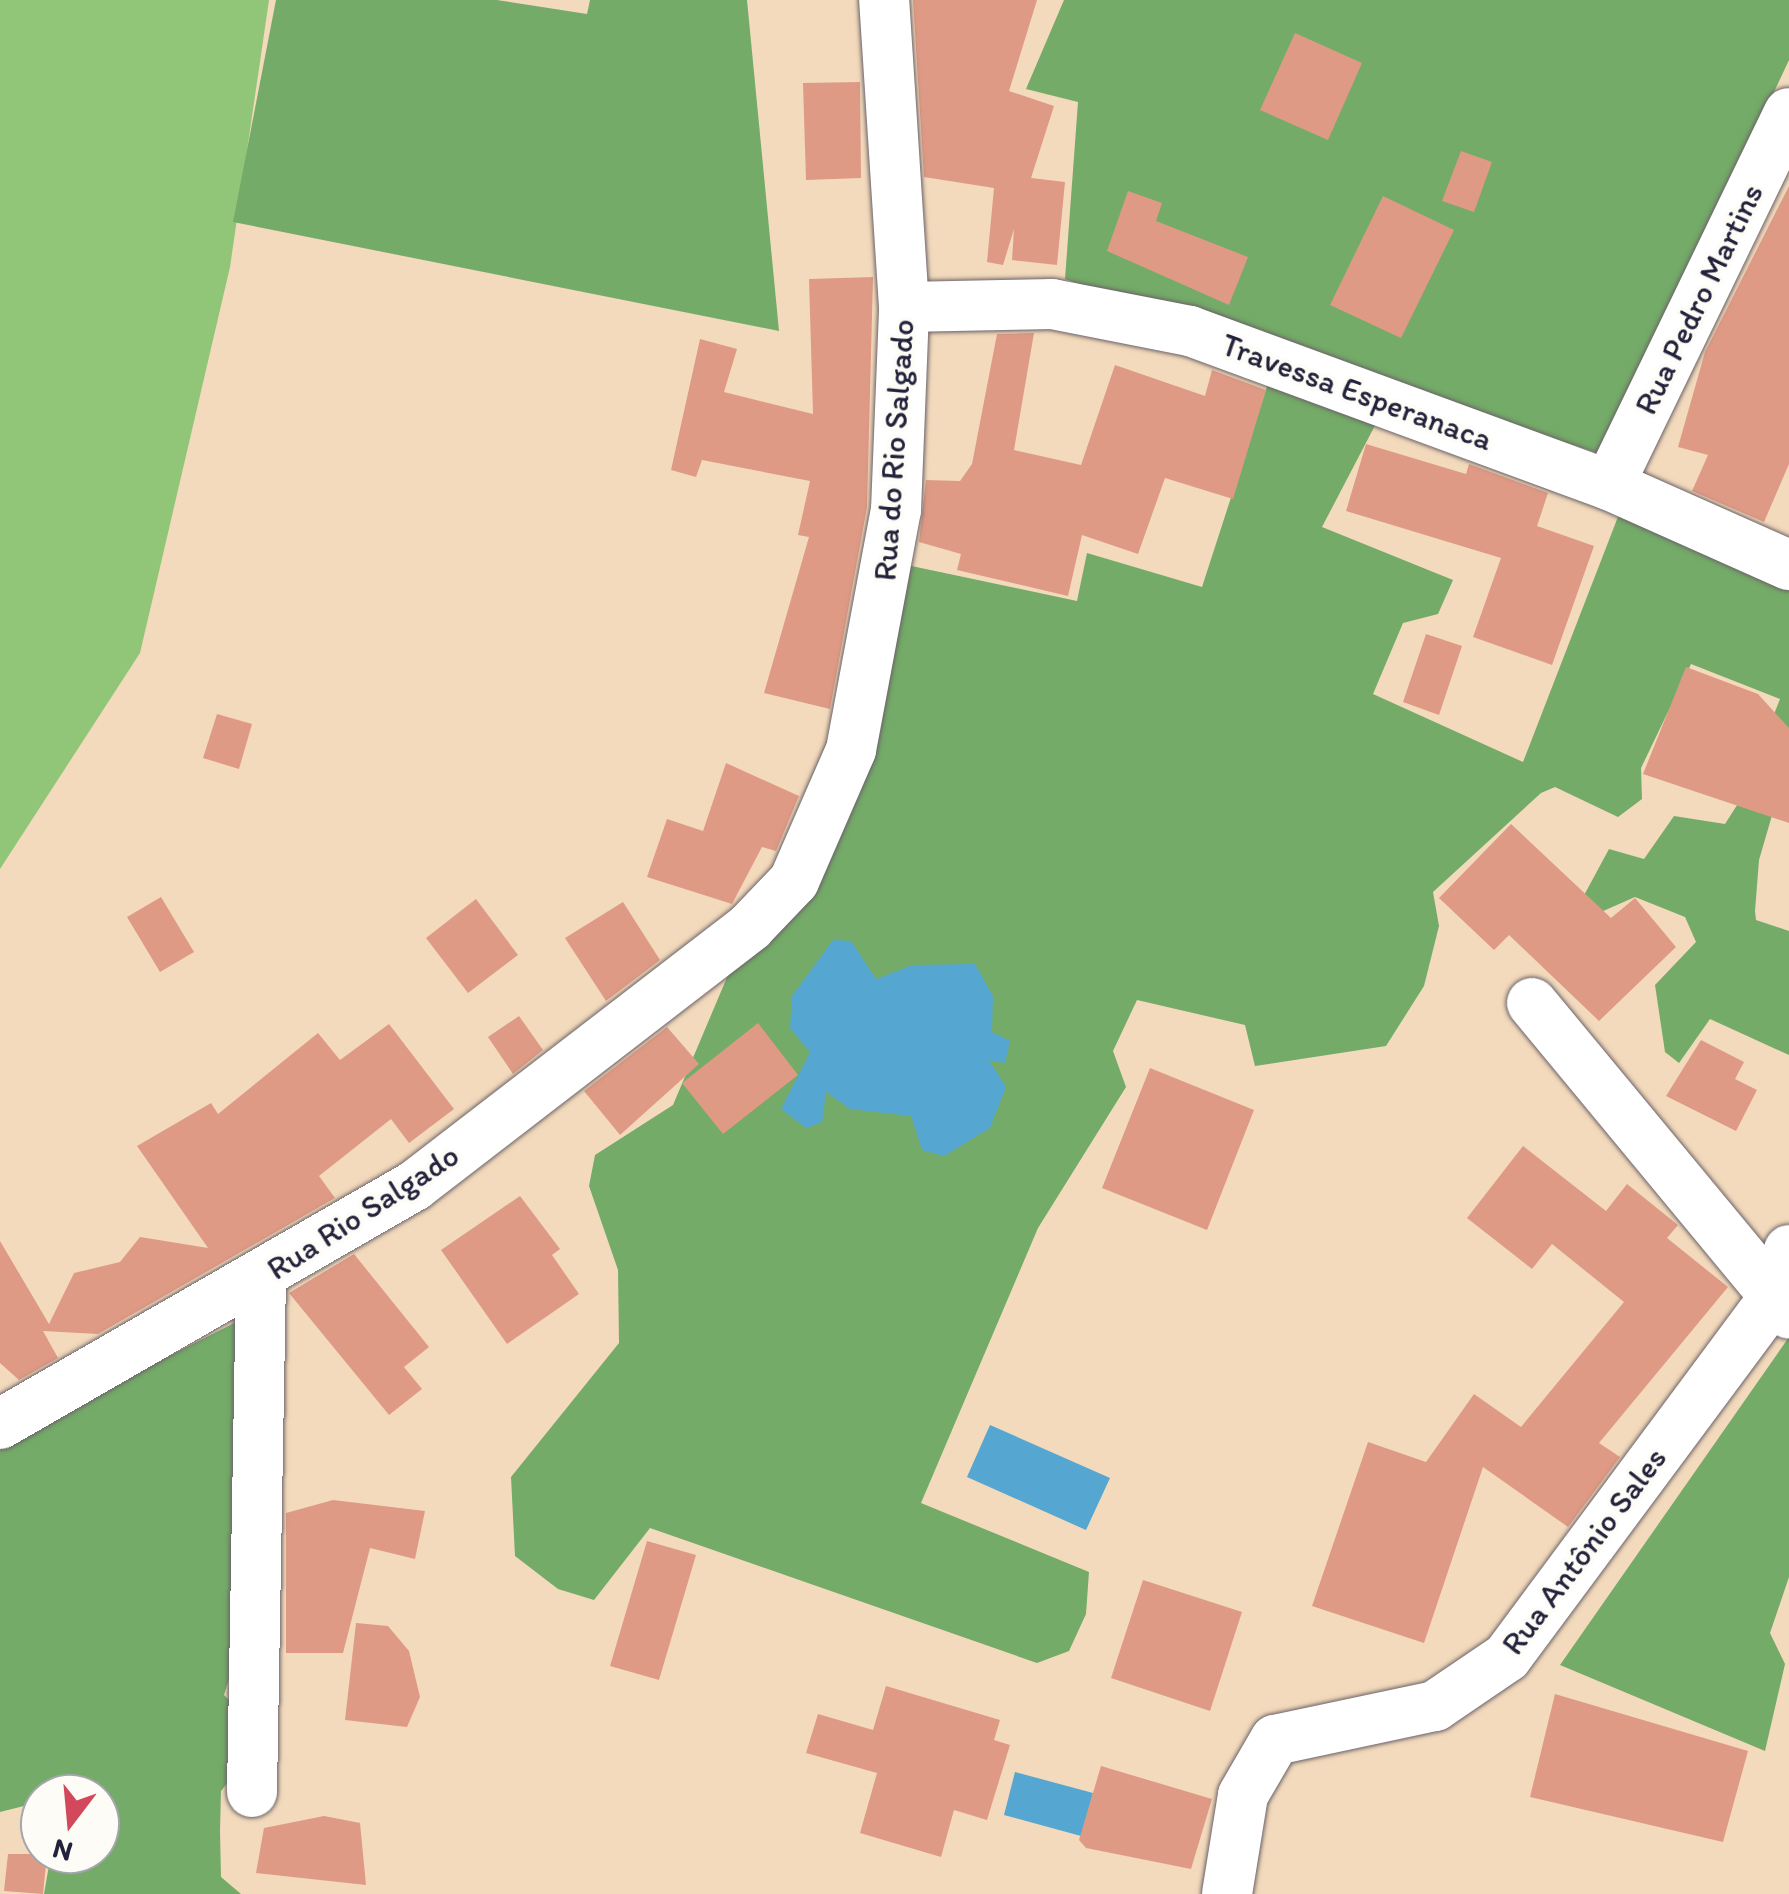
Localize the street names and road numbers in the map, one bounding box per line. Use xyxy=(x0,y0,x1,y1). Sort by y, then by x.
street label: Rua Pedro Martins xyxy=(1626,177,1772,421)
street label: Rua do Rio Salgado xyxy=(866,318,922,582)
street label: Travessa Esperanaca xyxy=(1217,325,1497,459)
street label: Rua Rio Salgado xyxy=(260,1136,466,1288)
street label: Rua Antônio Sales xyxy=(1493,1440,1675,1662)

